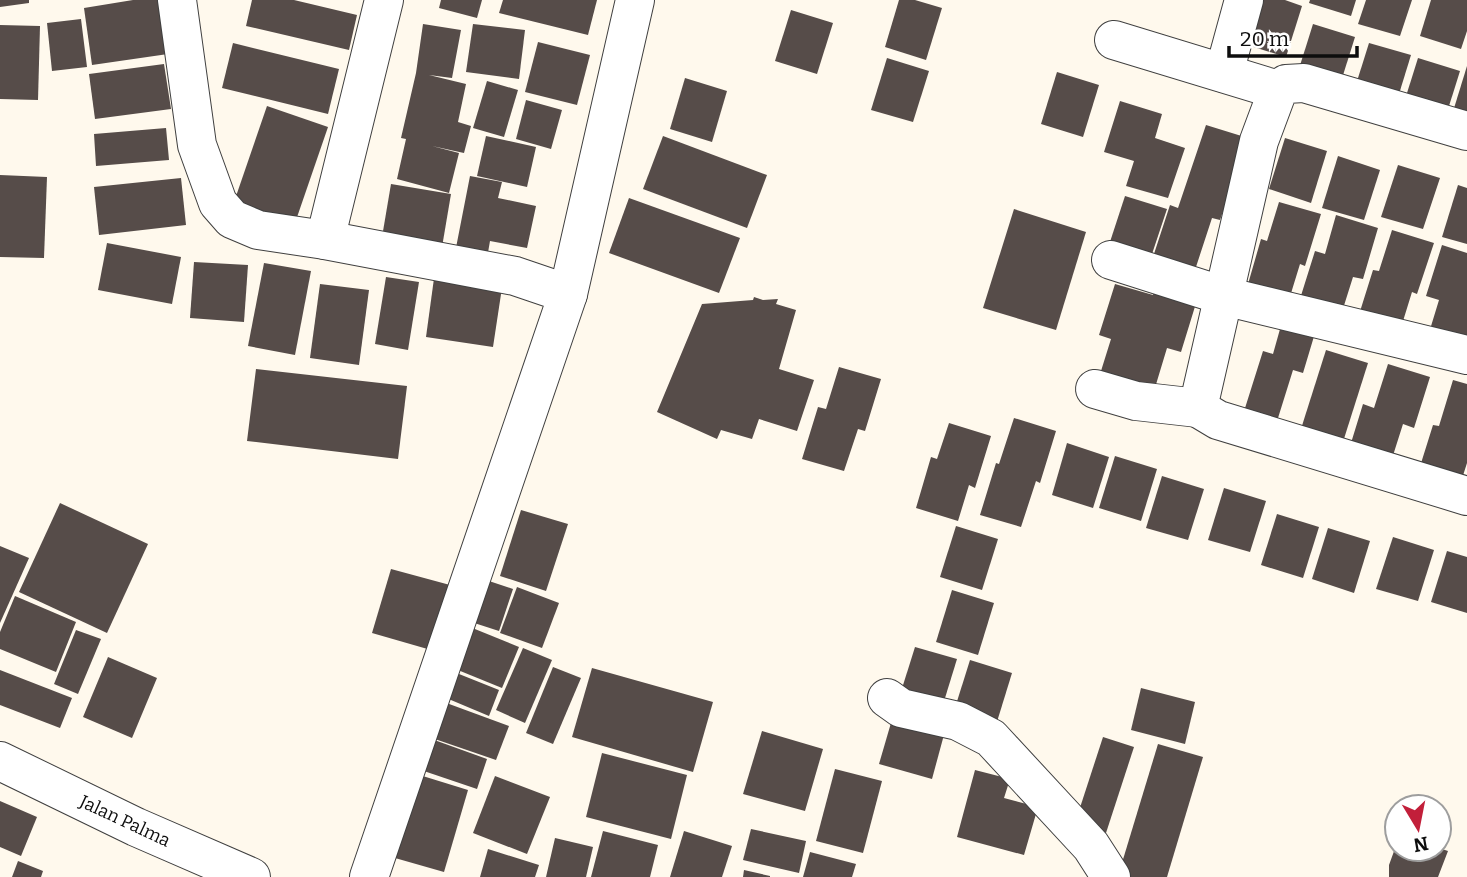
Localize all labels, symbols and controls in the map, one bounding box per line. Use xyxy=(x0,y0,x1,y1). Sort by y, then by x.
scale bar xyxy=(1229,14,1357,58)
text: 20 m xyxy=(1240,26,1289,52)
street label: Jalan Palma xyxy=(75,790,174,852)
north arrow xyxy=(1383,793,1453,863)
text: N xyxy=(1411,832,1430,857)

